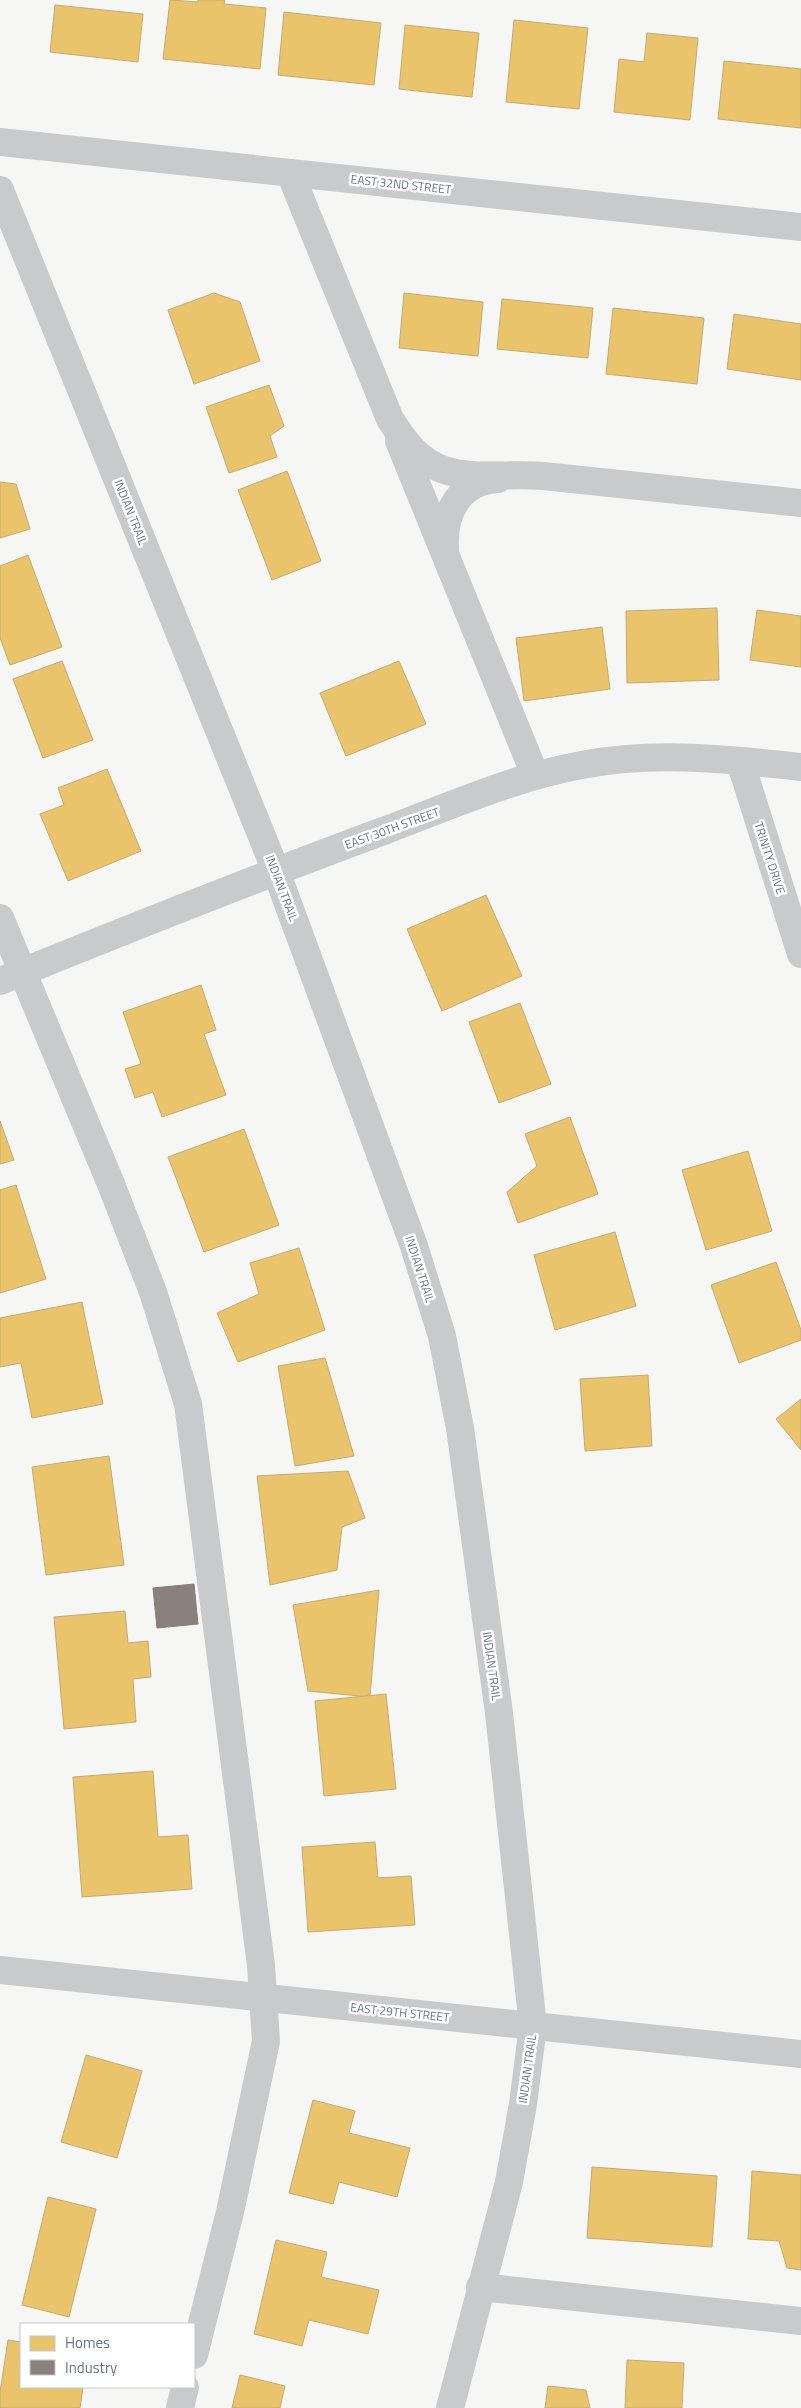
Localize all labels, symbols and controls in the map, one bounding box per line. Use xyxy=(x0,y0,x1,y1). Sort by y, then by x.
street label: EAST 32ND STREET xyxy=(350,169,453,199)
street label: INDIAN TRAIL xyxy=(109,476,153,548)
street label: EAST 30TH STREET xyxy=(342,802,443,854)
street label: TRINITY DRIVE xyxy=(749,819,791,897)
street label: INDIAN TRAIL xyxy=(261,852,303,924)
street label: INDIAN TRAIL xyxy=(400,1233,440,1305)
street label: INDIAN TRAIL xyxy=(478,1630,506,1702)
street label: EAST 29TH STREET xyxy=(350,1997,451,2027)
street label: INDIAN TRAIL xyxy=(513,2033,541,2105)
legend xyxy=(20,2323,195,2388)
text: Homes xyxy=(65,2331,110,2354)
text: Industry xyxy=(65,2356,117,2379)

